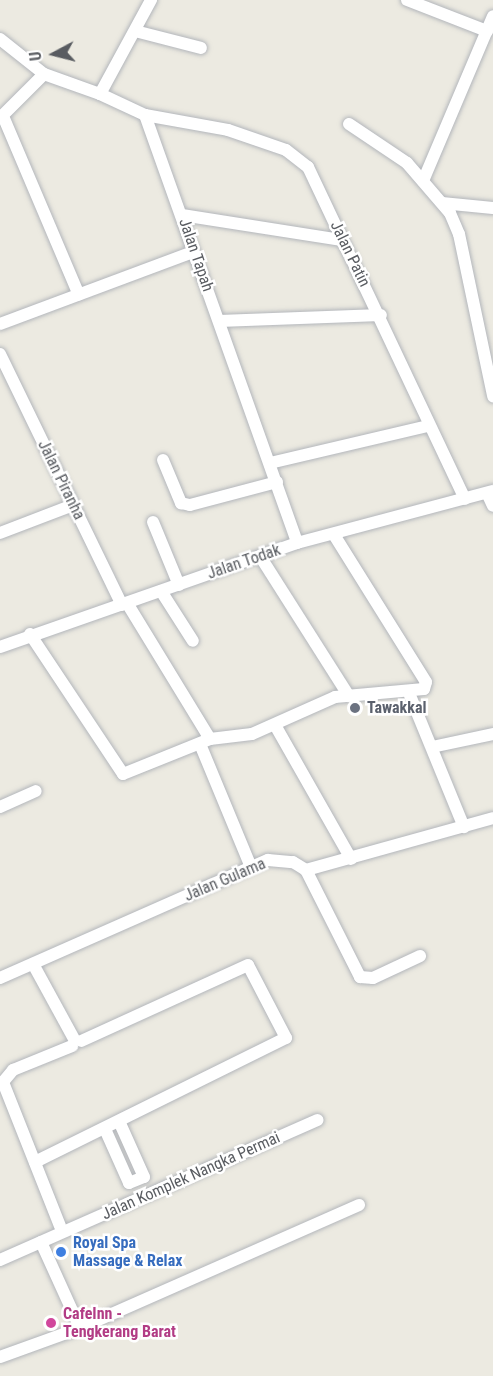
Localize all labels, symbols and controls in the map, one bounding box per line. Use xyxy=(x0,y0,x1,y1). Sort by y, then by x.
north arrow xyxy=(24,24,84,84)
text: U xyxy=(26,51,46,62)
street label: Jalan Tapah xyxy=(174,216,218,294)
street label: Jalan Patin xyxy=(326,218,374,290)
street label: Jalan Piranha xyxy=(34,437,88,523)
street label: Jalan Todak xyxy=(205,540,283,584)
place label: Tawakkal xyxy=(367,698,426,718)
marker: Tawakkal xyxy=(348,701,362,715)
street label: Jalan Gulama xyxy=(181,854,269,906)
street label: Jalan Komplek Nangka Permai xyxy=(99,1128,283,1224)
place label: Royal Spa Massage & Relax xyxy=(73,1233,182,1271)
marker: Royal Spa Massage & Relax xyxy=(54,1245,68,1259)
place label: CafeInn - Tengkerang Barat xyxy=(63,1304,176,1342)
marker: CafeInn - Tengkerang Barat xyxy=(44,1316,58,1330)

